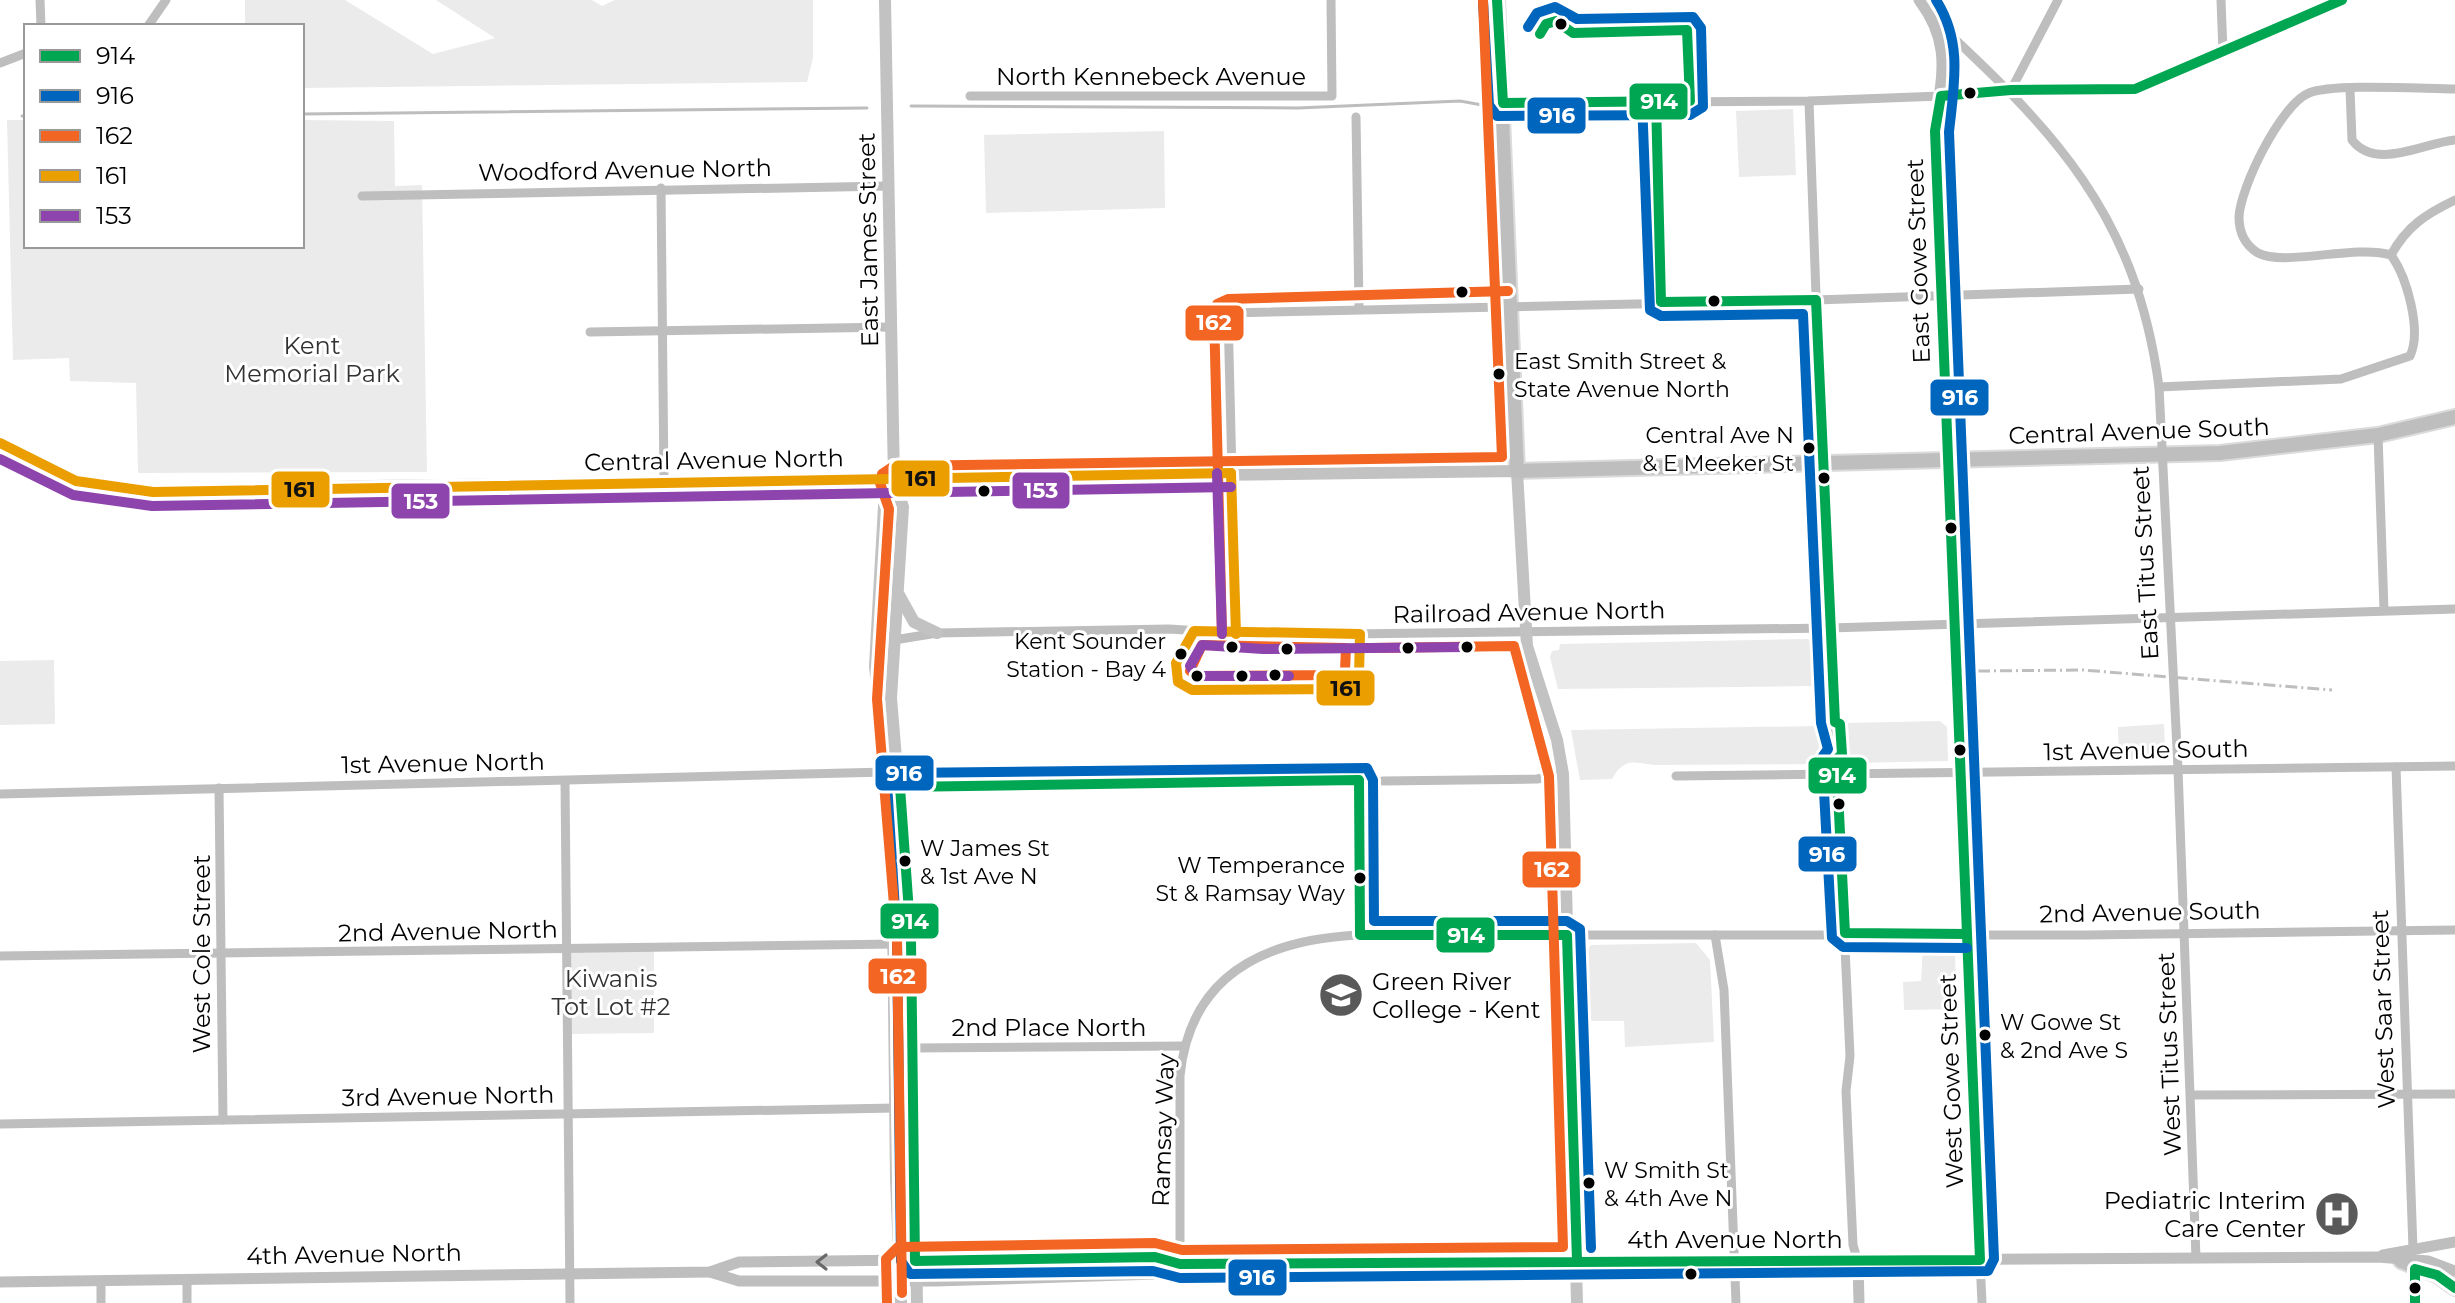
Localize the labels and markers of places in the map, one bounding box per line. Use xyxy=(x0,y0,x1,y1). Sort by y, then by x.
unlabelled marker xyxy=(1553,16,1569,32)
unlabelled marker xyxy=(1962,85,1978,101)
unlabelled marker xyxy=(1454,284,1470,300)
unlabelled marker xyxy=(1706,293,1722,309)
place label: East Smith Street & State Avenue North xyxy=(1514,348,1730,403)
marker: East Smith Street & State Avenue North xyxy=(1491,366,1507,382)
place label: Central Ave N & E Meeker St xyxy=(1642,422,1794,477)
marker: Central Ave N & E Meeker St xyxy=(1801,440,1817,456)
unlabelled marker xyxy=(1816,470,1832,486)
unlabelled marker xyxy=(976,483,992,499)
unlabelled marker xyxy=(1943,520,1959,536)
place label: Kent Sounder Station - Bay 4 xyxy=(1006,628,1166,683)
unlabelled marker xyxy=(1224,639,1240,655)
unlabelled marker xyxy=(1459,639,1475,655)
unlabelled marker xyxy=(1400,640,1416,656)
unlabelled marker xyxy=(1279,641,1295,657)
marker: Kent Sounder Station - Bay 4 xyxy=(1173,646,1189,662)
unlabelled marker xyxy=(1267,667,1283,683)
unlabelled marker xyxy=(1189,668,1205,684)
unlabelled marker xyxy=(1234,668,1250,684)
unlabelled marker xyxy=(1952,742,1968,758)
unlabelled marker xyxy=(1831,796,1847,812)
place label: W James St & 1st Ave N xyxy=(920,835,1050,890)
place label: W Temperance St & Ramsay Way xyxy=(1155,852,1345,907)
marker: W James St & 1st Ave N xyxy=(897,853,913,869)
marker: W Temperance St & Ramsay Way xyxy=(1352,870,1368,886)
place label: Green River College - Kent xyxy=(1372,967,1541,1024)
school or university icon: Green River College - Kent xyxy=(1317,971,1365,1019)
place label: W Gowe St & 2nd Ave S xyxy=(2000,1009,2128,1064)
marker: W Gowe St & 2nd Ave S xyxy=(1977,1027,1993,1043)
place label: W Smith St & 4th Ave N xyxy=(1604,1157,1732,1212)
marker: W Smith St & 4th Ave N xyxy=(1581,1175,1597,1191)
place label: Pediatric Interim Care Center xyxy=(2104,1186,2306,1243)
hospital icon: Pediatric Interim Care Center xyxy=(2313,1190,2361,1238)
unlabelled marker xyxy=(1683,1266,1699,1282)
unlabelled marker xyxy=(2407,1280,2423,1296)

